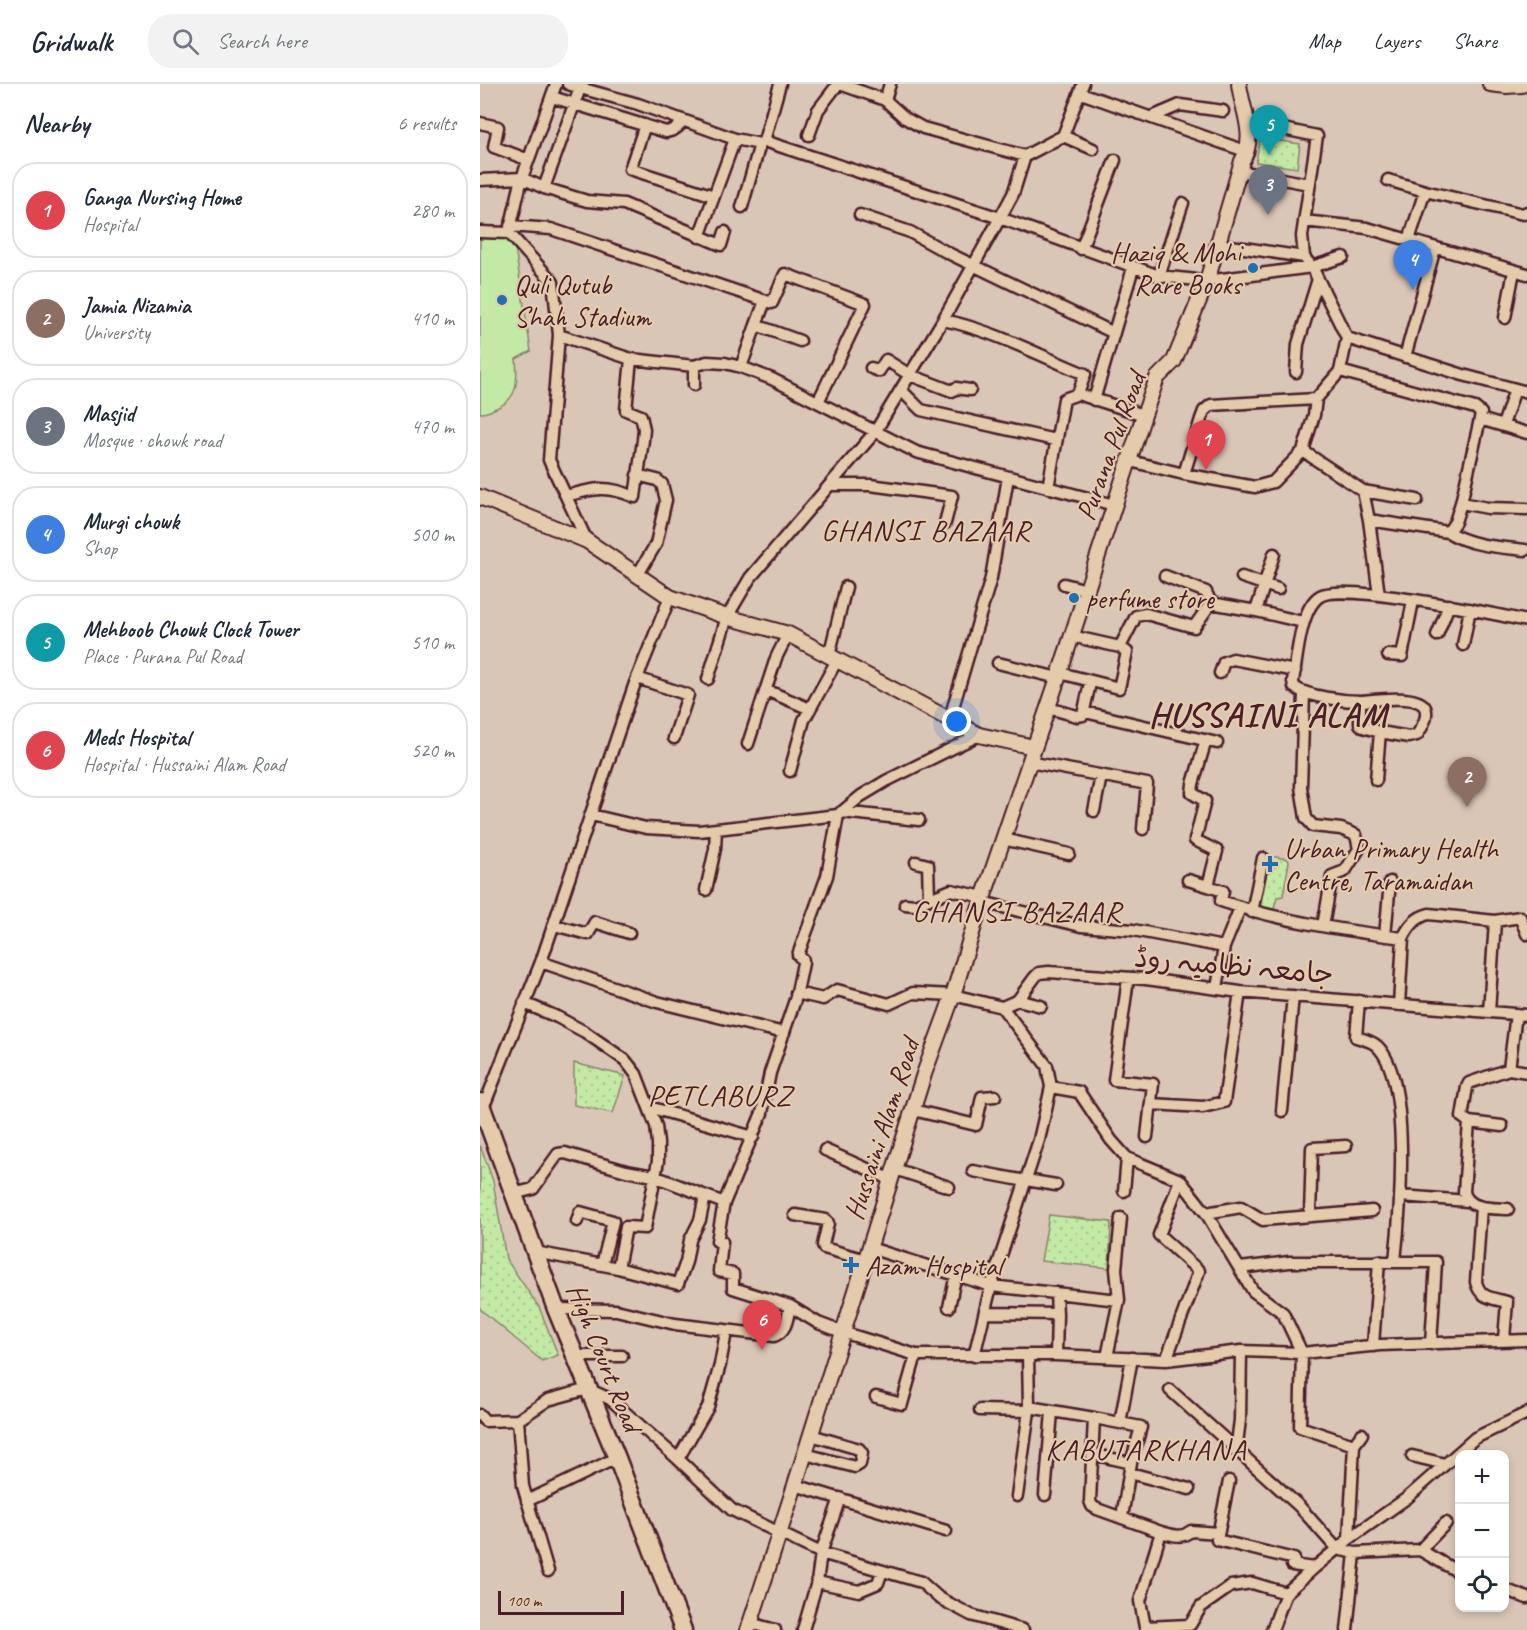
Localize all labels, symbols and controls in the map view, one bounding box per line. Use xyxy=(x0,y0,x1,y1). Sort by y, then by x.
search box xyxy=(148,14,568,68)
text: Gridwalk xyxy=(30,24,112,59)
icon: search xyxy=(169,25,202,58)
text: Search here xyxy=(217,27,307,55)
text: Map xyxy=(1308,28,1341,54)
text: Layers xyxy=(1374,28,1420,54)
text: Share xyxy=(1453,28,1497,54)
pin: 5 xyxy=(1250,106,1288,155)
text: Nearby xyxy=(24,107,89,140)
text: 6 results xyxy=(397,111,456,136)
pin: 3 xyxy=(1248,166,1288,215)
text: Ganga Nursing Home xyxy=(83,184,241,212)
text: 1 xyxy=(41,198,50,223)
text: 280 m xyxy=(411,198,454,223)
text: Hospital xyxy=(83,212,138,237)
place label: Haziq & Mohi Rare Books xyxy=(1111,235,1245,302)
pin: 4 xyxy=(1394,240,1432,290)
marker: Haziq & Mohi Rare Books xyxy=(1246,261,1260,275)
place label: Quli Qutub Shah Stadium xyxy=(514,267,653,334)
text: Jamia Nizamia xyxy=(83,292,190,320)
marker: Quli Qutub Shah Stadium xyxy=(495,293,509,307)
text: 2 xyxy=(41,306,50,331)
text: 410 m xyxy=(411,306,454,331)
text: University xyxy=(83,320,150,345)
street label: Purana Pul Road xyxy=(1068,364,1155,525)
text: Masjid xyxy=(83,400,134,428)
text: 3 xyxy=(41,414,50,439)
text: 470 m xyxy=(411,414,454,439)
pin: 1 xyxy=(1186,420,1226,470)
text: Mosque · chowk road xyxy=(83,428,222,453)
text: Murgi chowk xyxy=(83,508,179,536)
district label: GHANSI BAZAAR xyxy=(821,511,1033,549)
text: 4 xyxy=(41,522,50,547)
text: 500 m xyxy=(411,522,454,547)
text: Shop xyxy=(83,536,117,561)
place label: perfume store xyxy=(1086,581,1216,616)
marker: perfume store xyxy=(1067,591,1081,605)
text: Mehboob Chowk Clock Tower xyxy=(83,616,298,644)
text: 5 xyxy=(41,630,50,655)
text: 510 m xyxy=(411,630,454,655)
text: Place · Purana Pul Road xyxy=(83,644,242,669)
district label: HUSSAINI ALAM xyxy=(1149,693,1390,736)
your location xyxy=(942,707,971,736)
text: Meds Hospital xyxy=(83,724,190,752)
text: 6 xyxy=(41,738,50,763)
text: 520 m xyxy=(411,738,454,763)
text: Hospital · Hussaini Alam Road xyxy=(83,752,285,777)
pin: 2 xyxy=(1448,758,1486,807)
place label: Urban Primary Health Centre, Taramaidan xyxy=(1284,831,1500,898)
marker: Urban Primary Health Centre, Taramaidan xyxy=(1261,855,1279,873)
district label: GHANSI BAZAAR xyxy=(912,892,1124,930)
street label: جامعہ نظامیہ روڈ xyxy=(1133,939,1335,992)
street label: Hussaini Alam Road xyxy=(836,1030,928,1224)
district label: PETLABURZ xyxy=(648,1076,795,1114)
place label: Azam Hospital xyxy=(865,1248,1007,1283)
marker: Azam Hospital xyxy=(842,1256,860,1274)
street label: High Court Road xyxy=(559,1278,652,1440)
pin: 6 xyxy=(742,1300,782,1350)
district label: KABUTARKHANA xyxy=(1045,1430,1247,1468)
map controls xyxy=(1455,1450,1509,1612)
button: + xyxy=(1455,1450,1509,1504)
button: − xyxy=(1455,1504,1509,1558)
button: locate xyxy=(1455,1558,1509,1612)
scale bar xyxy=(498,1588,624,1616)
text: 100 m xyxy=(507,1591,541,1611)

